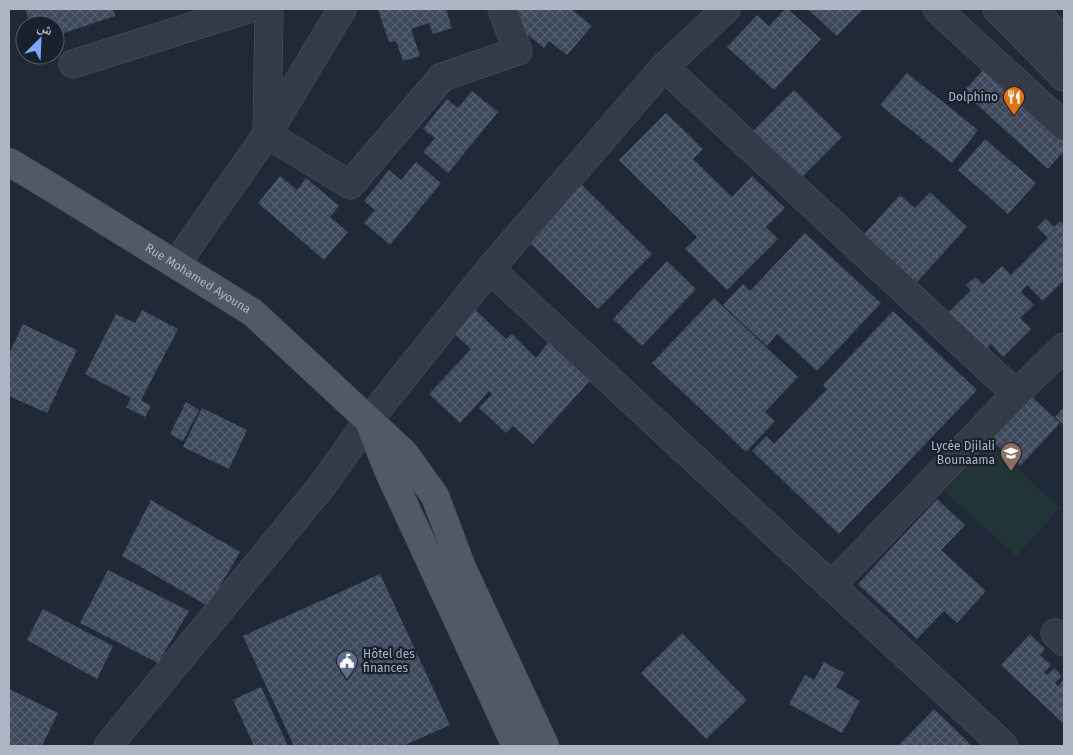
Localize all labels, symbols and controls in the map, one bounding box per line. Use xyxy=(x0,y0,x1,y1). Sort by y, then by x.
north arrow xyxy=(15,15,65,65)
text: ش xyxy=(35,18,55,39)
restaurant icon: Dolphino xyxy=(1002,85,1026,116)
place label: Dolphino xyxy=(948,90,998,104)
street label: Rue Mohamed Ayouna xyxy=(143,240,253,316)
place label: Lycée Djilali Bounaama xyxy=(931,439,995,467)
school or university icon: Lycée Djilali Bounaama xyxy=(999,441,1023,472)
place label: Hôtel des finances xyxy=(363,647,415,675)
public building icon: Hôtel des finances xyxy=(335,649,359,680)

